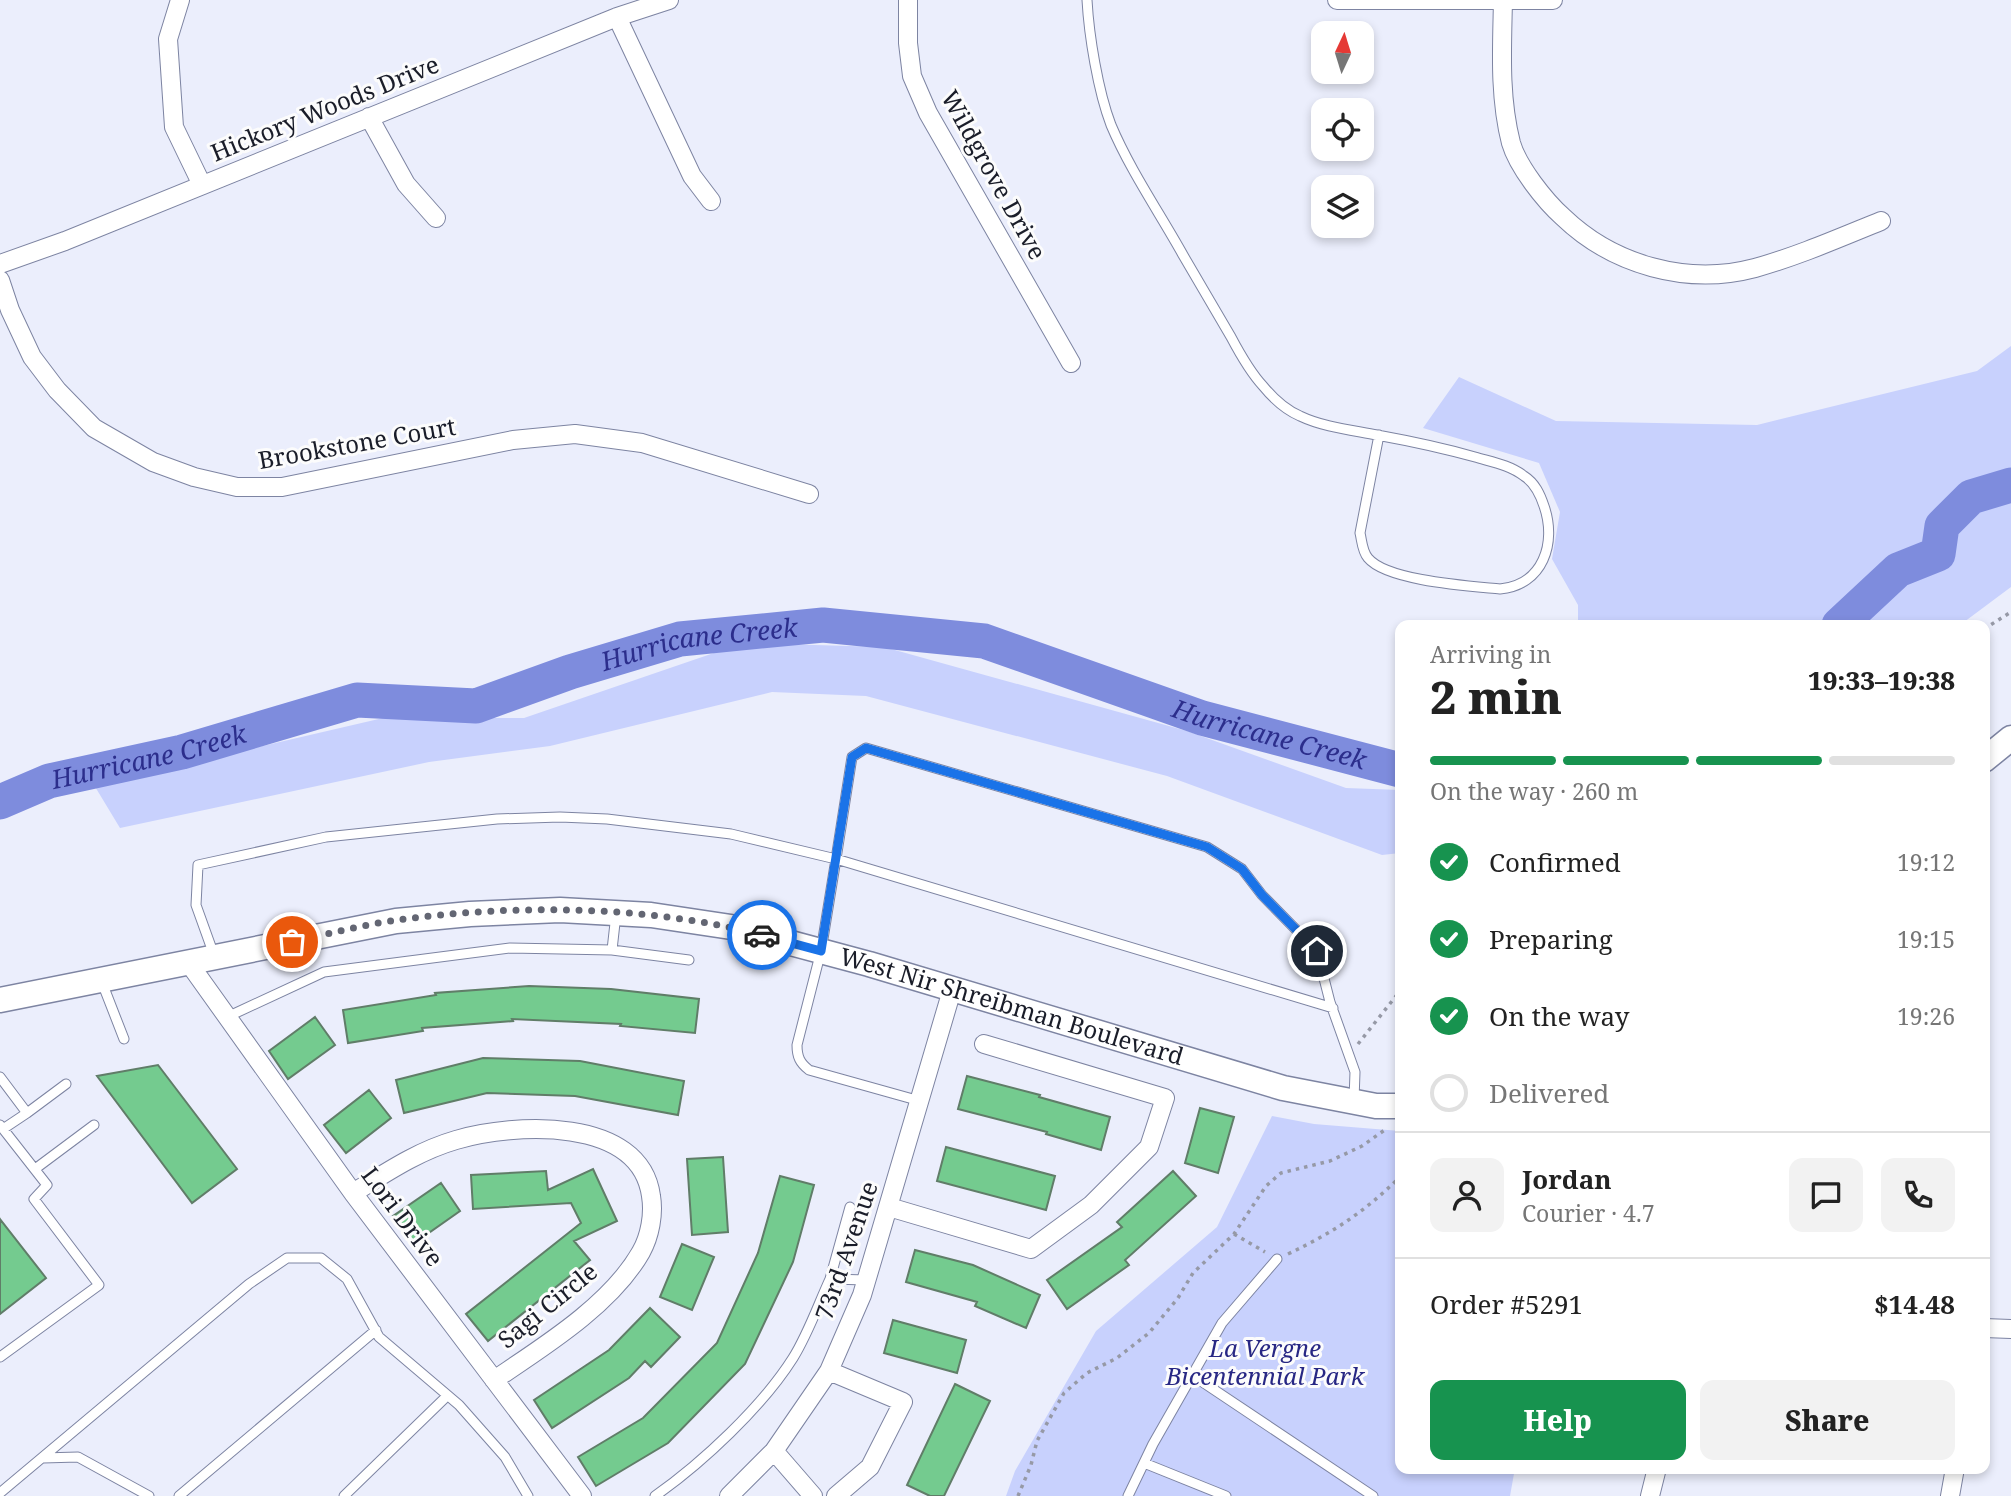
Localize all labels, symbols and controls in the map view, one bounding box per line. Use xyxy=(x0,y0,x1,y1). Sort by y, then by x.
north arrow xyxy=(1311,21,1374,84)
map controls xyxy=(1311,21,1374,238)
street label: Hickory Woods Drive xyxy=(205,47,443,168)
street label: Wildgrove Drive xyxy=(934,84,1055,265)
button: locate xyxy=(1311,98,1374,161)
button: layers xyxy=(1311,175,1374,238)
street label: Brookstone Court xyxy=(255,409,458,476)
water label: Hurricane Creek xyxy=(595,608,800,679)
text: Arriving in xyxy=(1430,638,1551,670)
text: 19:33–19:38 xyxy=(1808,662,1955,698)
text: 2 min xyxy=(1430,665,1562,727)
water label: Hurricane Creek xyxy=(1167,690,1372,778)
water label: Hurricane Creek xyxy=(47,715,252,797)
text: On the way · 260 m xyxy=(1430,775,1638,807)
icon: check xyxy=(1430,843,1468,881)
text: Confirmed xyxy=(1489,844,1621,880)
text: 19:12 xyxy=(1897,846,1955,878)
courier xyxy=(727,900,797,970)
pin xyxy=(262,912,322,972)
icon: car xyxy=(743,916,781,954)
icon: check xyxy=(1430,920,1468,958)
pin xyxy=(1287,921,1347,981)
text: Preparing xyxy=(1489,921,1613,957)
icon: bag xyxy=(273,923,311,961)
text: 19:15 xyxy=(1897,923,1955,955)
icon: home xyxy=(1298,932,1336,970)
street label: West Nir Shreibman Boulevard xyxy=(836,939,1188,1072)
icon: check xyxy=(1430,997,1468,1035)
text: On the way xyxy=(1489,998,1629,1034)
text: 19:26 xyxy=(1897,1000,1955,1032)
text: Delivered xyxy=(1489,1075,1609,1111)
button: person xyxy=(1430,1158,1504,1232)
button: chat xyxy=(1789,1158,1863,1232)
button: phone xyxy=(1881,1158,1955,1232)
street label: Lori Drive xyxy=(355,1159,452,1273)
text: Jordan xyxy=(1522,1161,1612,1197)
street label: 73rd Avenue xyxy=(806,1177,885,1324)
text: Courier · 4.7 xyxy=(1522,1197,1655,1229)
street label: Sagi Circle xyxy=(490,1254,604,1355)
text: Order #5291 xyxy=(1430,1286,1583,1322)
text: $14.48 xyxy=(1874,1286,1955,1322)
park label: La Vergne Bicentennial Park xyxy=(1165,1331,1366,1392)
button: Help xyxy=(1430,1380,1686,1460)
button: Share xyxy=(1700,1380,1955,1460)

